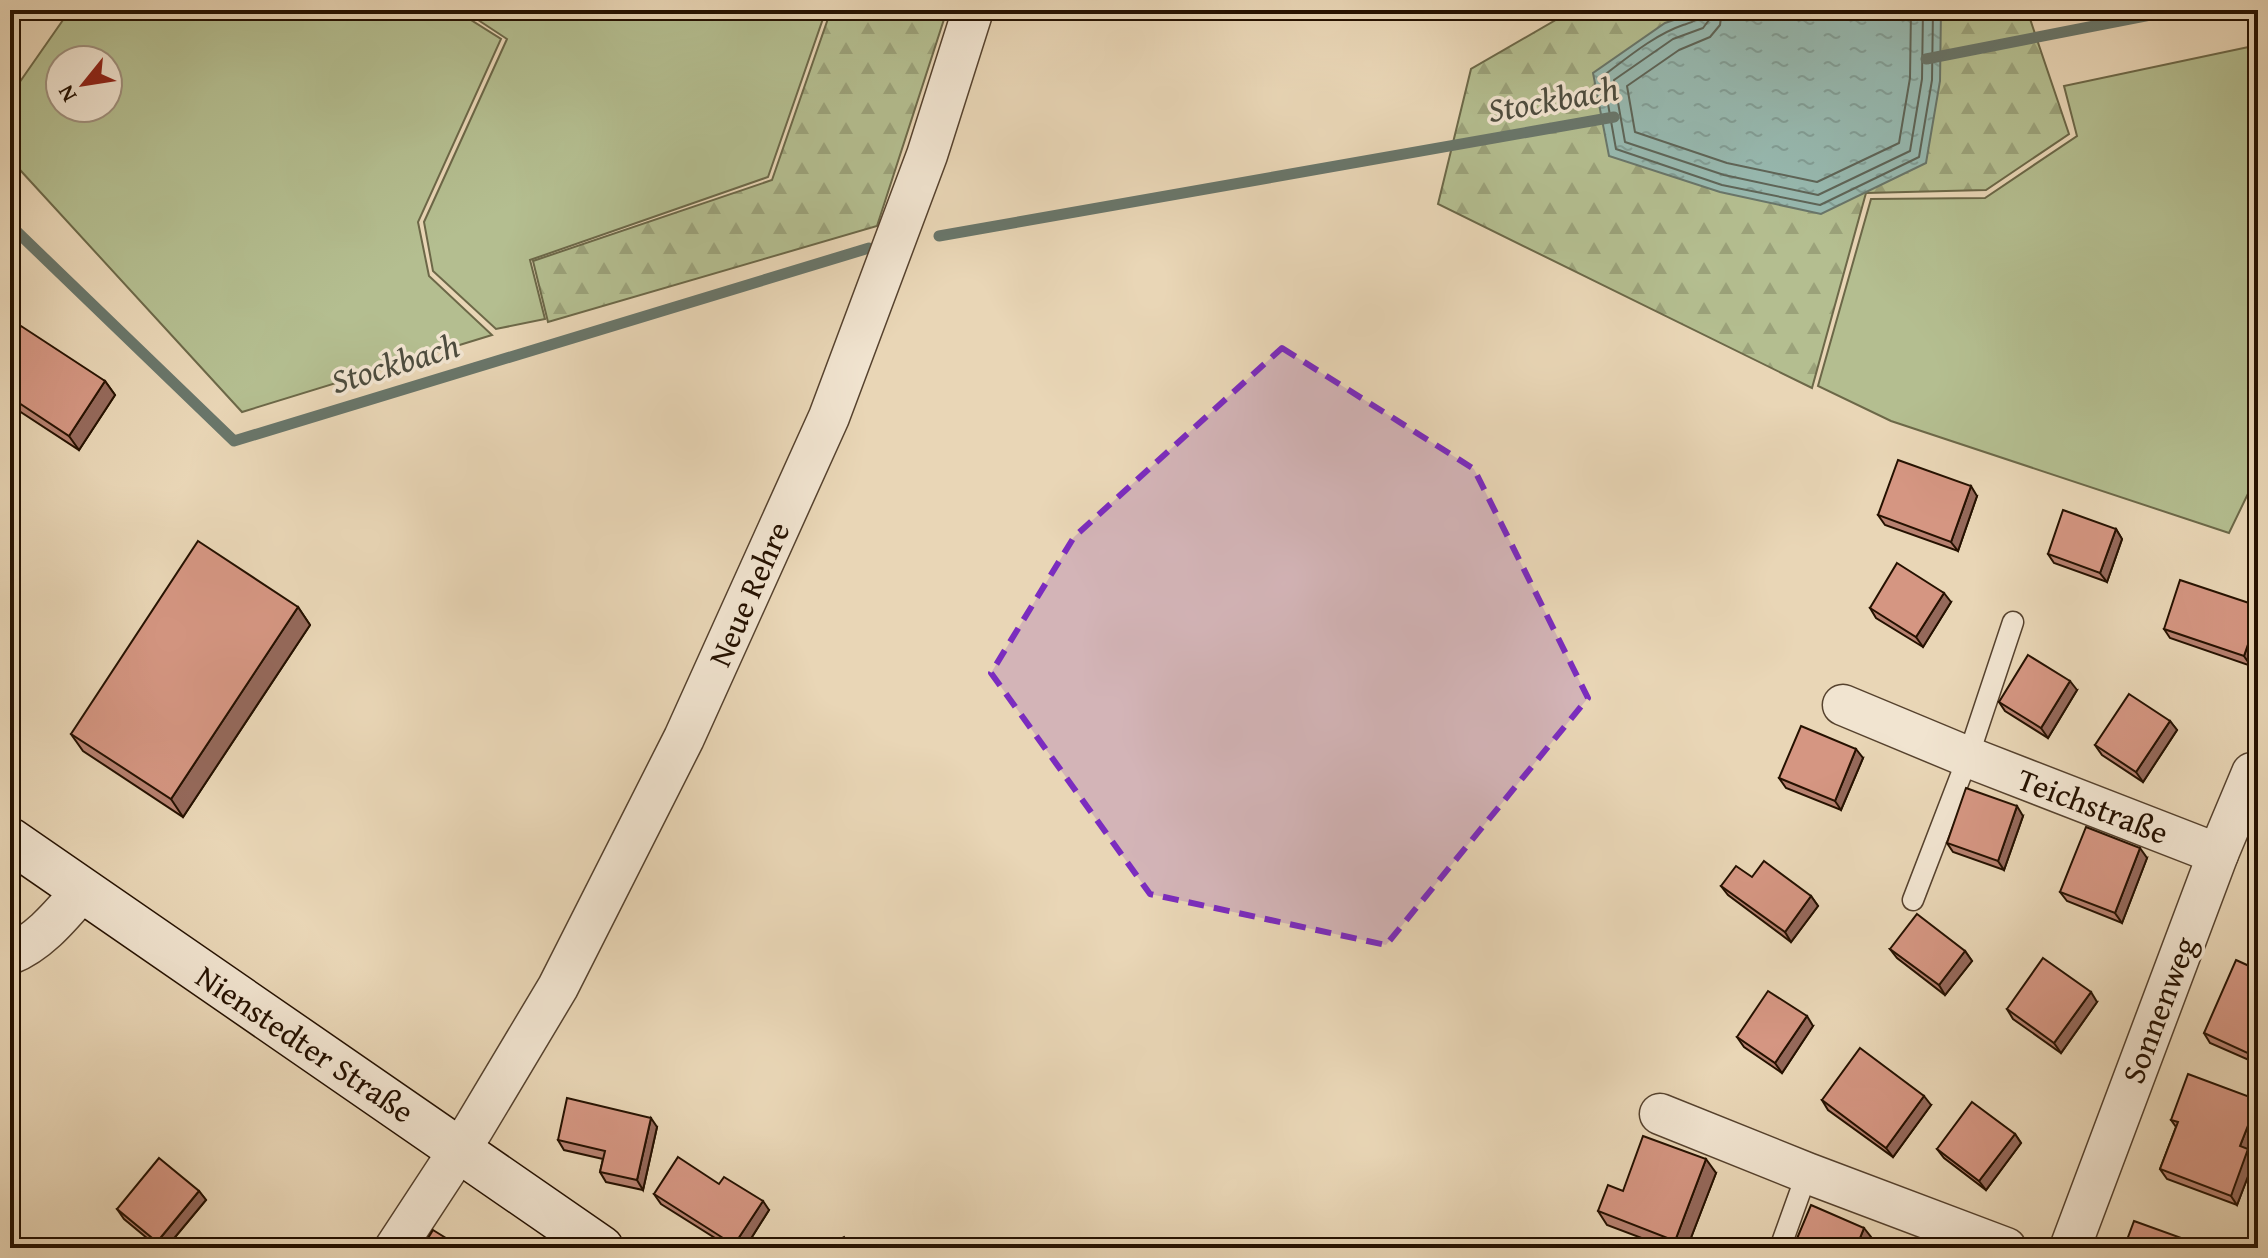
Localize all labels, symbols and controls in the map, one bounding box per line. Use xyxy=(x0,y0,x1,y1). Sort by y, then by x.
north arrow xyxy=(44,44,124,124)
water label: Stockbach xyxy=(1484,63,1622,134)
text: N xyxy=(49,79,84,108)
water label: Stockbach xyxy=(325,320,465,405)
street label: Neue Rehre xyxy=(696,514,801,674)
street label: Teichstraße xyxy=(2011,755,2175,856)
street label: Sonnenweg xyxy=(2109,929,2208,1090)
street label: Nienstedter Straße xyxy=(187,953,424,1134)

